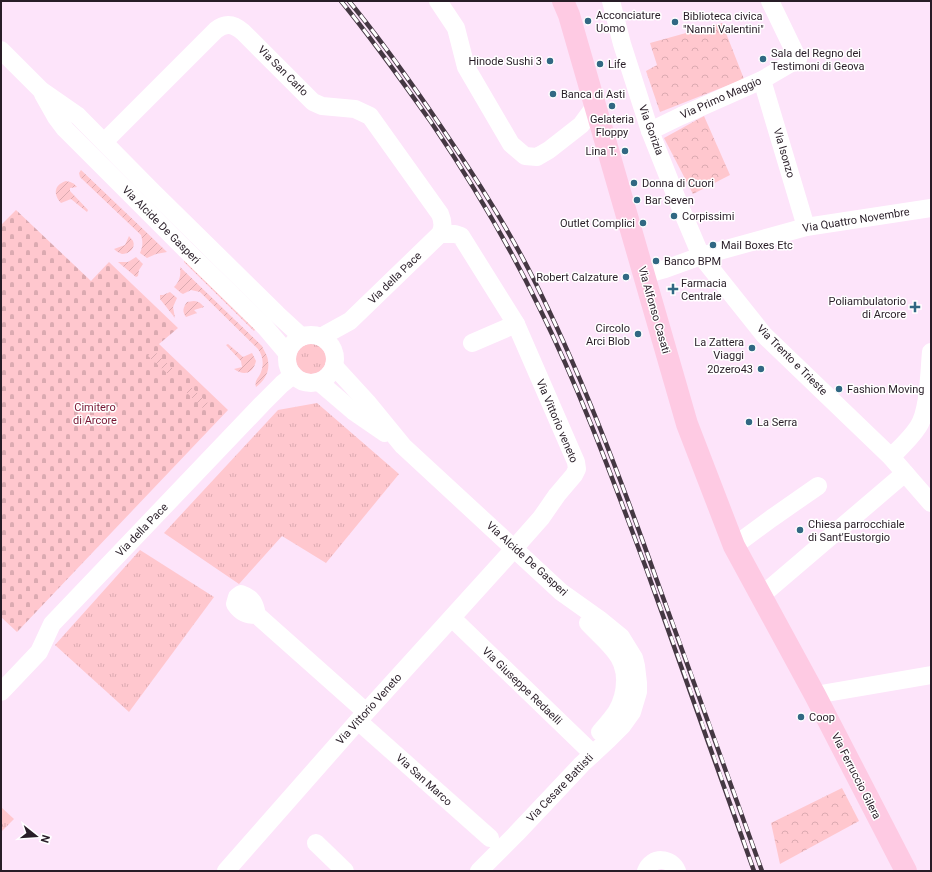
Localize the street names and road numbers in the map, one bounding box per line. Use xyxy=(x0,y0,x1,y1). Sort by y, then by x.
street label: Via San Carlo xyxy=(255,43,311,99)
street label: Via Primo Maggio xyxy=(678,74,764,122)
street label: Via Gorizia xyxy=(636,103,666,157)
street label: Via Isonzo xyxy=(771,127,797,179)
street label: Via Alcide De Gasperi xyxy=(119,183,203,267)
street label: Via Quattro Novembre xyxy=(802,205,911,235)
street label: Via della Pace xyxy=(366,249,424,307)
street label: Via Alfonso Casati xyxy=(635,265,673,355)
street label: Via Trento e Trieste xyxy=(754,322,830,398)
street label: Via Vittorio veneto xyxy=(534,377,580,465)
street label: Via della Pace xyxy=(113,501,171,559)
street label: Via Alcide De Gasperi xyxy=(484,519,570,599)
street label: Via Giuseppe Redaelli xyxy=(479,645,565,727)
street label: Via Vittorio Veneto xyxy=(334,671,404,747)
street label: Via Ferruccio Gilera xyxy=(829,731,883,821)
street label: Via San Marco xyxy=(393,751,455,809)
street label: Via Cesare Battisti xyxy=(524,751,596,825)

